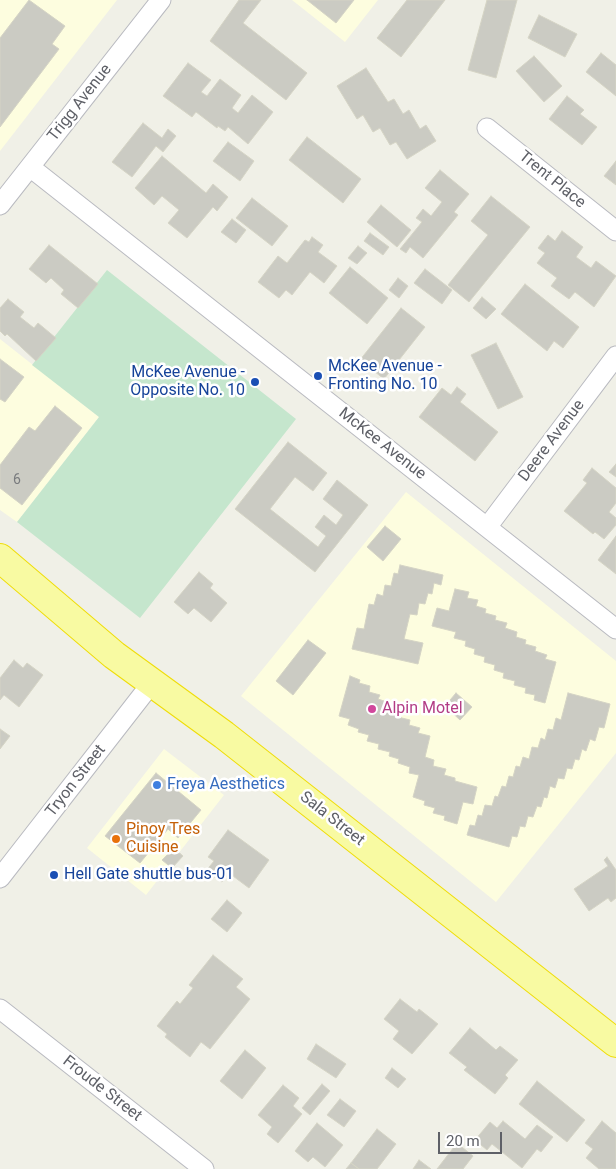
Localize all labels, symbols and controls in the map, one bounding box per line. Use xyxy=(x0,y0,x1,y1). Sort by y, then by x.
street label: Trigg Avenue xyxy=(44,61,116,145)
street label: Trent Place xyxy=(515,147,589,213)
place label: McKee Avenue - Fronting No. 10 xyxy=(328,357,442,395)
place label: McKee Avenue - Opposite No. 10 xyxy=(130,363,245,401)
marker: McKee Avenue - Fronting No. 10 xyxy=(312,370,324,382)
marker: McKee Avenue - Opposite No. 10 xyxy=(249,376,261,388)
street label: Deere Avenue xyxy=(515,396,589,486)
street label: McKee Avenue xyxy=(335,404,429,484)
house number: 6 xyxy=(13,472,21,488)
place label: Alpin Motel xyxy=(382,699,463,719)
marker: Alpin Motel xyxy=(366,703,378,715)
street label: Tryon Street xyxy=(42,741,110,821)
place label: Freya Aesthetics xyxy=(167,775,285,795)
marker: Freya Aesthetics xyxy=(151,779,163,791)
street label: Sala Street xyxy=(296,788,368,850)
place label: Pinoy Tres Cuisine xyxy=(126,820,200,858)
marker: Pinoy Tres Cuisine xyxy=(110,833,122,845)
place label: Hell Gate shuttle bus-01 xyxy=(64,865,234,885)
marker: Hell Gate shuttle bus-01 xyxy=(48,869,60,881)
street label: Froude Street xyxy=(58,1052,146,1126)
scale bar xyxy=(441,1122,505,1154)
text: 20 m xyxy=(446,1132,480,1150)

